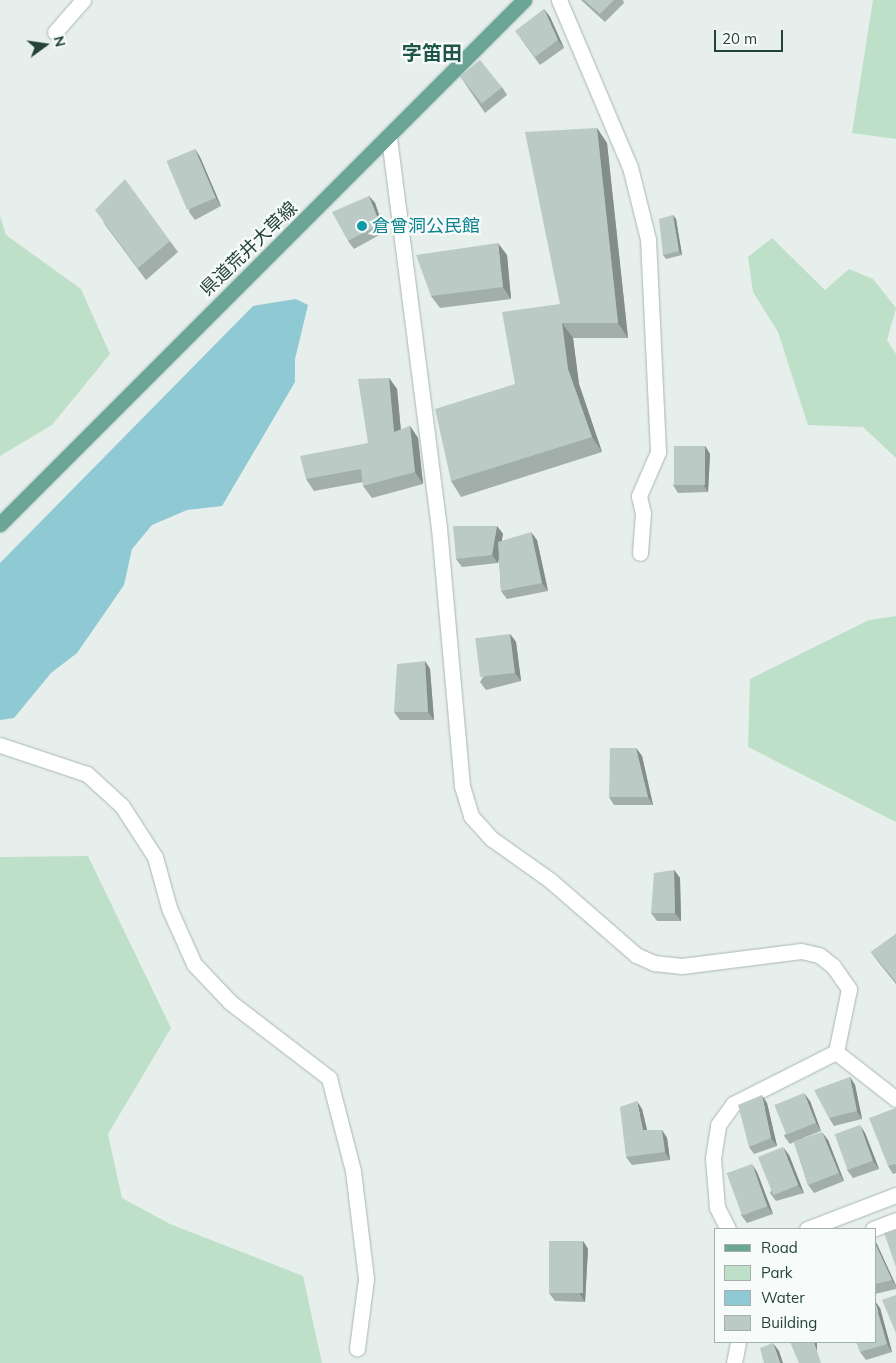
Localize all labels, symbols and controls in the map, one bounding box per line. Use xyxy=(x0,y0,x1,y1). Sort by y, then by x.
north arrow xyxy=(20,20,70,70)
scale bar xyxy=(716,20,785,52)
text: 20 m xyxy=(722,29,757,48)
text: N xyxy=(50,34,70,49)
district label: 字笛田 xyxy=(402,40,462,64)
street label: 県道荒井大草線 xyxy=(196,197,302,301)
place label: 倉曾洞公民館 xyxy=(372,215,480,237)
marker: 倉曾洞公民館 xyxy=(356,220,368,232)
legend xyxy=(714,1228,876,1343)
text: Road xyxy=(761,1238,798,1257)
text: Park xyxy=(761,1263,793,1282)
text: Water xyxy=(761,1288,805,1307)
text: Building xyxy=(761,1313,817,1332)

